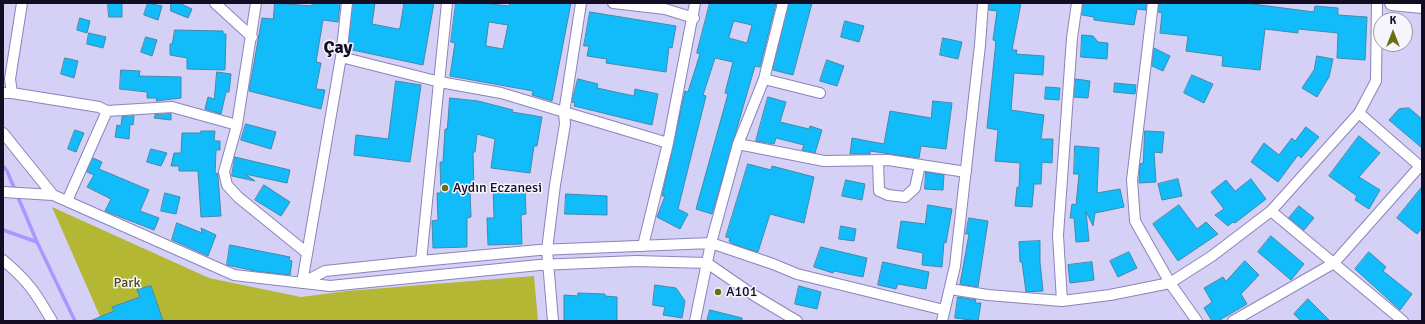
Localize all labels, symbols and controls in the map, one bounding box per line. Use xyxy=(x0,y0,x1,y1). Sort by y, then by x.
north arrow xyxy=(1373,12,1413,52)
text: K xyxy=(1390,14,1396,27)
district label: Çay xyxy=(324,37,352,59)
place label: Aydın Eczanesi xyxy=(453,180,542,196)
marker: Aydın Eczanesi xyxy=(440,183,450,193)
park label: Park xyxy=(114,275,140,291)
place label: A101 xyxy=(726,284,757,300)
marker: A101 xyxy=(713,287,723,297)

